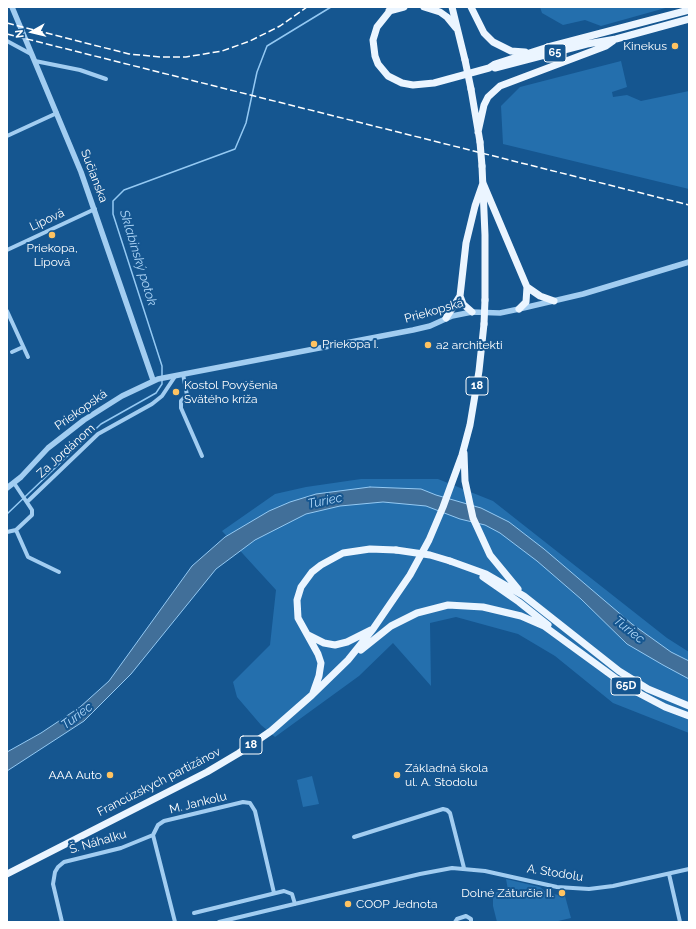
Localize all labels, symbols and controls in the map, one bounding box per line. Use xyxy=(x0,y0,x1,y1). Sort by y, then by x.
north arrow xyxy=(12,12,52,52)
text: N xyxy=(13,29,27,39)
place label: Kinekus xyxy=(623,39,667,53)
marker: Kinekus xyxy=(670,41,680,51)
road number: 65 xyxy=(544,44,566,62)
street label: Sučianska xyxy=(77,147,111,205)
street label: Lipová xyxy=(27,206,67,234)
water label: Sklabinský potok xyxy=(116,208,160,308)
marker: Priekopa, Lipová xyxy=(47,230,57,240)
place label: Priekopa, Lipová xyxy=(26,241,78,269)
street label: Priekopská xyxy=(403,296,465,326)
place label: Priekopa I. xyxy=(322,337,379,351)
place label: a2 architekti xyxy=(436,338,503,352)
marker: Priekopa I. xyxy=(309,339,319,349)
marker: a2 architekti xyxy=(423,340,433,350)
road number: 18 xyxy=(466,377,488,395)
place label: Kostol Povýšenia Svätého kríža xyxy=(184,378,278,406)
street label: Priekopská xyxy=(52,387,110,433)
marker: Kostol Povýšenia Svätého kríža xyxy=(171,387,181,397)
street label: Za Jordánom xyxy=(34,421,98,481)
water label: Turiec xyxy=(306,490,344,512)
water label: Turiec xyxy=(610,613,648,647)
road number: 65D xyxy=(611,677,641,695)
water label: Turiec xyxy=(58,699,96,733)
road number: 18 xyxy=(240,736,262,754)
street label: Francúzskych partizánov xyxy=(95,745,223,819)
place label: Základná škola ul. A. Stodolu xyxy=(405,761,488,789)
place label: AAA Auto xyxy=(48,768,102,782)
marker: AAA Auto xyxy=(105,770,115,780)
marker: Základná škola ul. A. Stodolu xyxy=(392,770,402,780)
street label: M. Jankolu xyxy=(168,789,228,817)
street label: Š. Náhalku xyxy=(68,827,128,857)
street label: A. Stodolu xyxy=(526,861,584,885)
place label: Dolné Záturčie II. xyxy=(461,886,554,900)
marker: Dolné Záturčie II. xyxy=(557,888,567,898)
place label: COOP Jednota xyxy=(356,897,437,911)
marker: COOP Jednota xyxy=(343,899,353,909)

